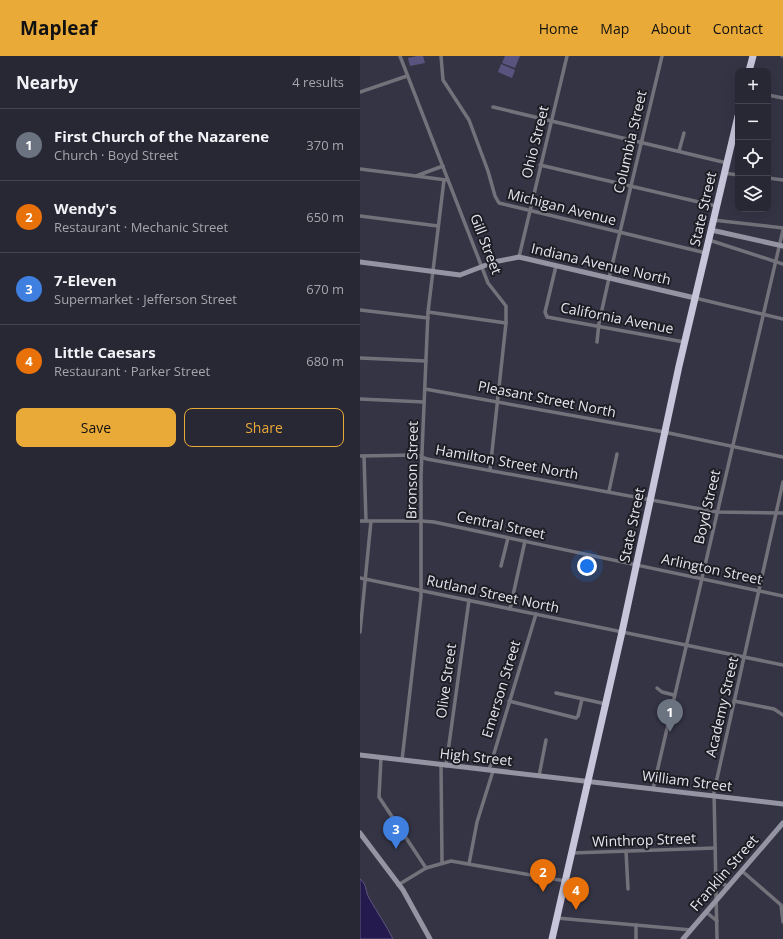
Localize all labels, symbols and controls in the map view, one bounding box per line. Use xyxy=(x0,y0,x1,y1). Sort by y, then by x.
text: Mapleaf xyxy=(20,15,97,41)
text: Home xyxy=(539,19,578,38)
text: Map xyxy=(600,19,629,38)
text: About xyxy=(651,19,691,38)
text: Contact xyxy=(713,19,763,38)
map controls xyxy=(735,68,771,212)
button: + xyxy=(735,68,771,104)
text: Nearby xyxy=(16,71,78,94)
text: 4 results xyxy=(292,73,344,91)
street label: Columbia Street xyxy=(608,89,651,195)
street label: Ohio Street xyxy=(516,104,553,180)
button: − xyxy=(735,104,771,140)
text: First Church of the Nazarene xyxy=(54,126,269,146)
text: 1 xyxy=(25,136,33,154)
text: 370 m xyxy=(306,136,344,154)
button: locate xyxy=(735,140,771,176)
text: Church · Boyd Street xyxy=(54,146,178,164)
street label: State Street xyxy=(685,170,720,248)
button: layers xyxy=(735,176,771,212)
street label: Michigan Avenue xyxy=(506,184,619,229)
text: Wendy's xyxy=(54,198,117,218)
text: 2 xyxy=(25,208,33,226)
text: 650 m xyxy=(306,208,344,226)
street label: Gill Street xyxy=(466,211,507,277)
text: Restaurant · Mechanic Street xyxy=(54,218,228,236)
street label: Indiana Avenue North xyxy=(529,238,673,289)
text: 7-Eleven xyxy=(54,270,117,290)
text: 3 xyxy=(25,280,33,298)
text: 670 m xyxy=(306,280,344,298)
text: Supermarket · Jefferson Street xyxy=(54,290,237,308)
street label: California Avenue xyxy=(559,297,675,338)
text: Little Caesars xyxy=(54,342,156,362)
text: 4 xyxy=(25,352,33,370)
text: 680 m xyxy=(306,352,344,370)
text: Restaurant · Parker Street xyxy=(54,362,210,380)
street label: Pleasant Street North xyxy=(476,376,618,421)
button: Save xyxy=(16,408,176,447)
button: Share xyxy=(184,408,344,447)
street label: Bronson Street xyxy=(401,421,422,519)
street label: Hamilton Street North xyxy=(434,440,580,483)
street label: Boyd Street xyxy=(689,468,724,546)
street label: State Street xyxy=(614,486,649,564)
street label: Central Street xyxy=(455,506,547,543)
street label: Arlington Street xyxy=(660,549,764,588)
your location xyxy=(577,556,597,576)
street label: Rutland Street North xyxy=(425,570,561,617)
street label: Emerson Street xyxy=(477,638,524,740)
street label: Olive Street xyxy=(431,642,460,720)
street label: Academy Street xyxy=(701,655,742,759)
pin: 1 xyxy=(657,699,683,732)
street label: High Street xyxy=(439,743,513,770)
street label: William Street xyxy=(641,766,733,795)
pin: 3 xyxy=(383,816,409,849)
street label: Winthrop Street xyxy=(592,828,696,851)
street label: Franklin Street xyxy=(685,831,762,915)
pin: 2 xyxy=(530,859,556,892)
pin: 4 xyxy=(563,877,589,910)

